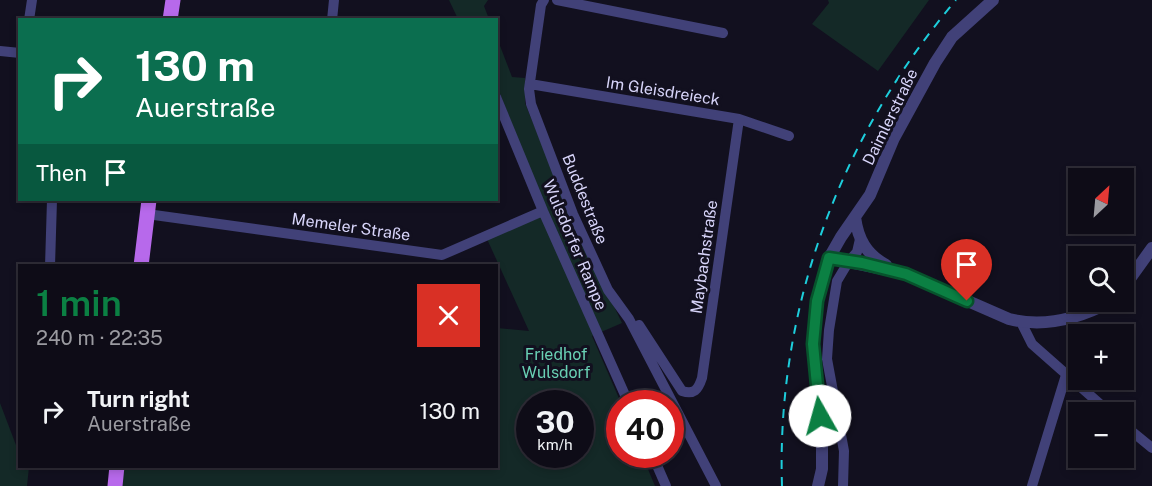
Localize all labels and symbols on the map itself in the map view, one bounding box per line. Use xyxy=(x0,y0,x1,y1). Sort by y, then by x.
street label: Daimlerstraße xyxy=(858,66,922,168)
street label: Im Gleisdreieck xyxy=(605,73,721,109)
street label: Buddestraße xyxy=(558,151,612,247)
north arrow xyxy=(1068,168,1134,234)
street label: Wulsdorfer Rampe xyxy=(539,177,611,313)
street label: Maybachstraße xyxy=(687,199,721,315)
street label: Memeler Straße xyxy=(290,209,412,245)
pin xyxy=(941,239,992,301)
park label: Friedhof Wulsdorf xyxy=(522,345,590,382)
position arrow xyxy=(788,384,852,448)
speed limit sign: 40 xyxy=(606,390,684,468)

